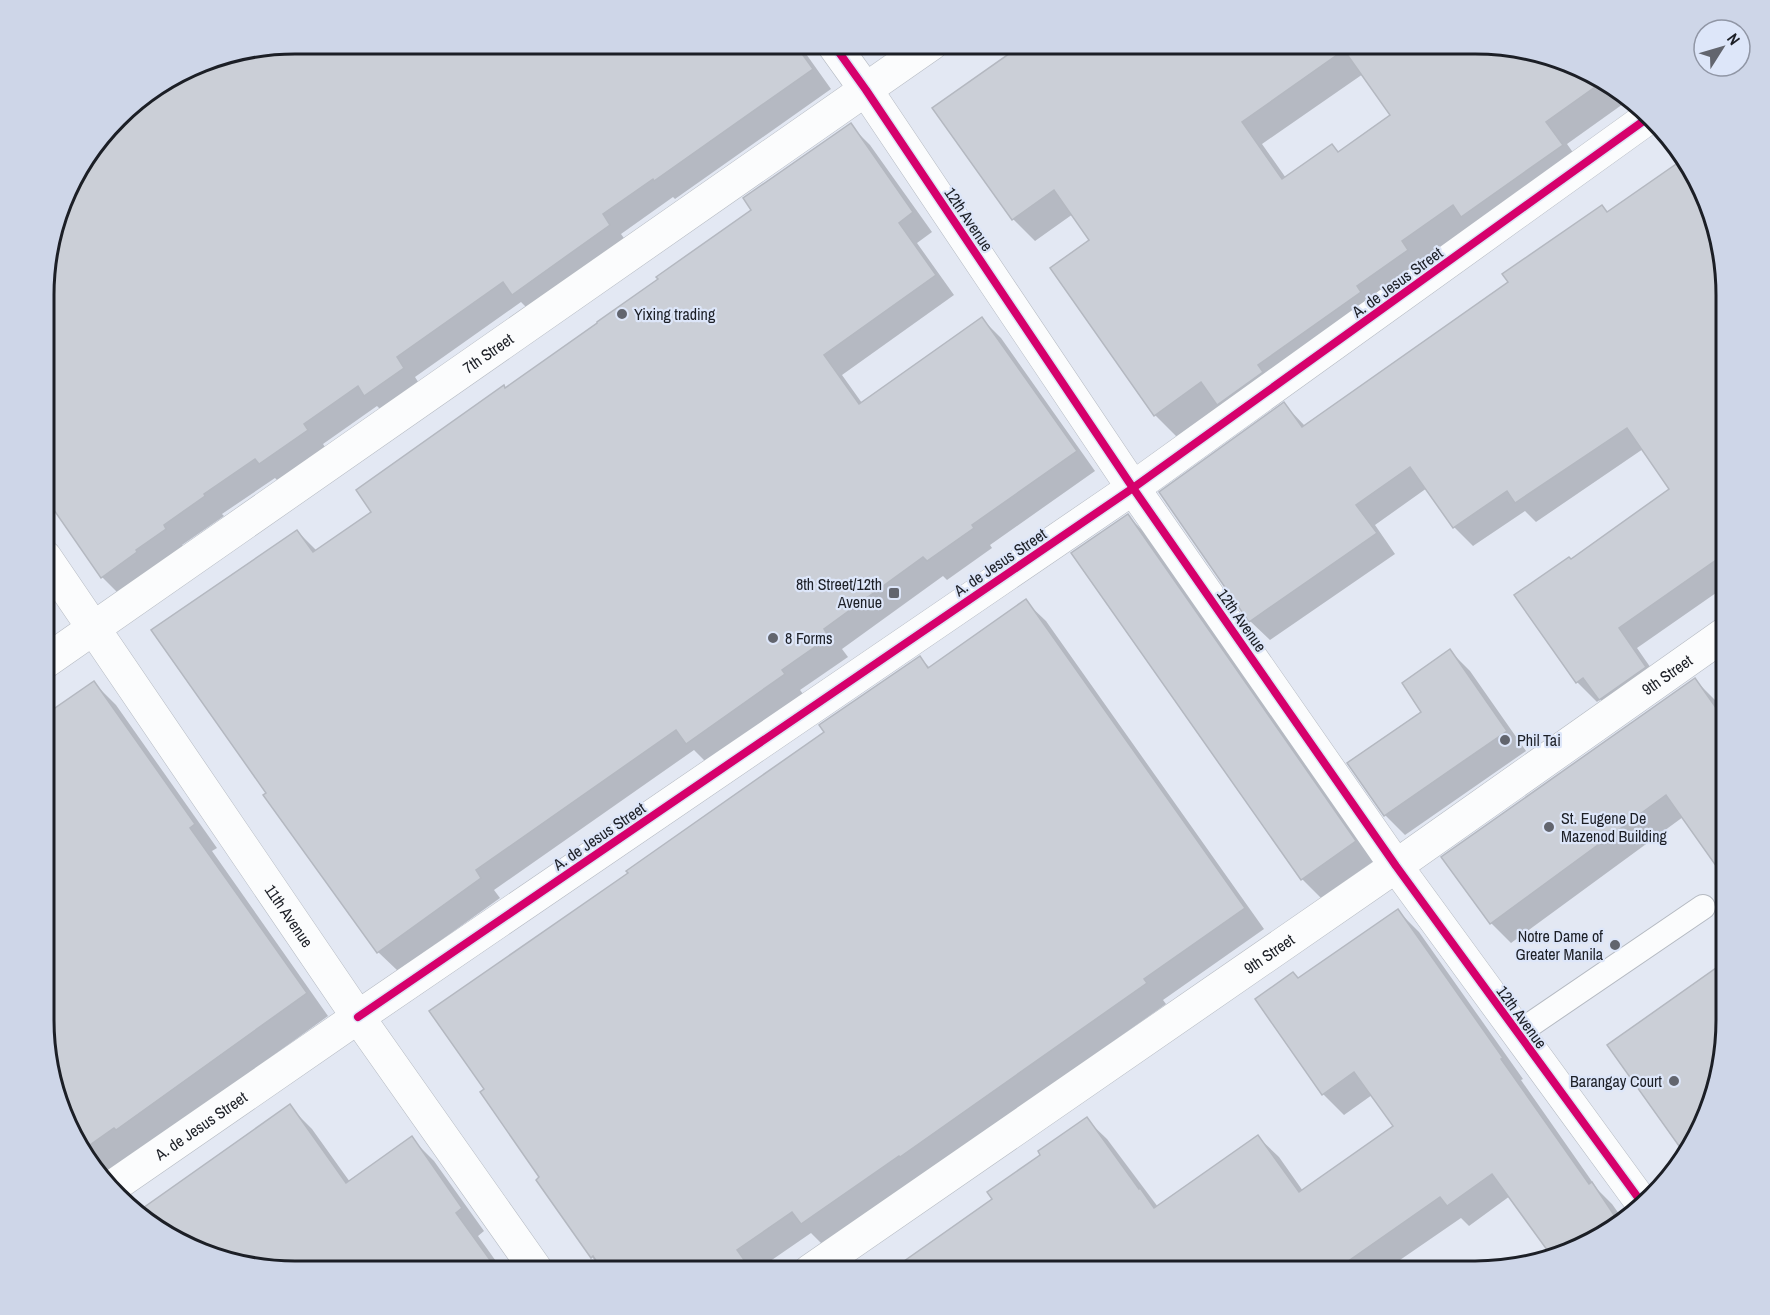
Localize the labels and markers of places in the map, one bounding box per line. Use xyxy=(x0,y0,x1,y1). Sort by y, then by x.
place label: Yixing trading xyxy=(634,303,716,325)
marker: Yixing trading xyxy=(615,307,629,321)
place label: 8th Street/12th Avenue xyxy=(796,573,882,613)
marker: 8th Street/12th Avenue xyxy=(887,586,901,600)
place label: 8 Forms xyxy=(785,627,832,649)
marker: 8 Forms xyxy=(766,631,780,645)
place label: Phil Tai xyxy=(1517,729,1561,751)
marker: Phil Tai xyxy=(1498,733,1512,747)
place label: St. Eugene De Mazenod Building xyxy=(1561,807,1667,847)
marker: St. Eugene De Mazenod Building xyxy=(1542,820,1556,834)
place label: Notre Dame of Greater Manila xyxy=(1515,925,1604,965)
marker: Notre Dame of Greater Manila xyxy=(1608,938,1622,952)
place label: Barangay Court xyxy=(1570,1070,1662,1092)
marker: Barangay Court xyxy=(1667,1074,1681,1088)

